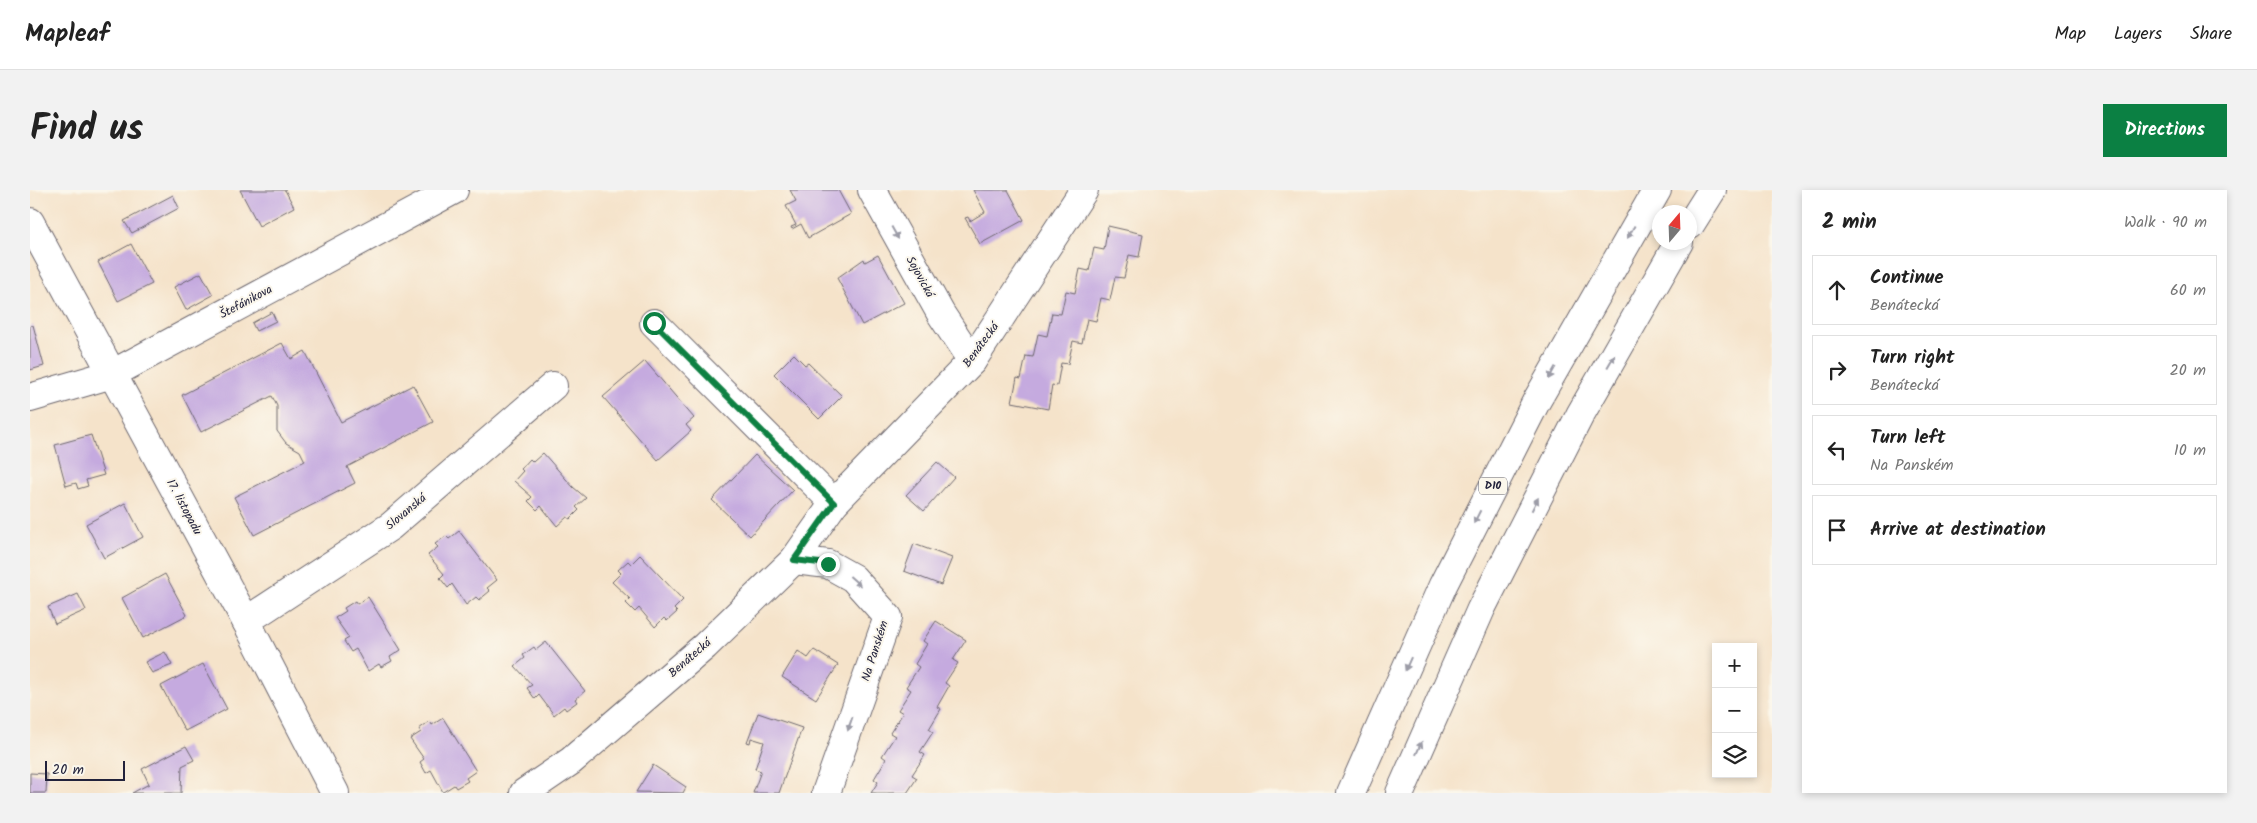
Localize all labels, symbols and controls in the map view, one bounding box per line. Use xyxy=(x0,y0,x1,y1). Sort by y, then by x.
text: Mapleaf xyxy=(25,15,109,54)
text: Map xyxy=(2055,20,2086,49)
text: Layers xyxy=(2114,20,2162,49)
text: Share xyxy=(2190,20,2232,49)
text: Find us xyxy=(30,102,143,158)
button: Directions xyxy=(2103,104,2227,157)
north arrow xyxy=(1652,205,1697,250)
text: 2 min xyxy=(1822,206,1877,239)
text: Walk · 90 m xyxy=(2124,210,2207,235)
one-way arrow xyxy=(1627,225,1636,238)
one-way arrow xyxy=(891,226,900,239)
street label: Sojovická xyxy=(901,253,940,302)
text: Continue xyxy=(1870,263,1943,293)
icon: ahead xyxy=(1823,276,1851,304)
text: 60 m xyxy=(2170,278,2206,303)
street label: Štefánikova xyxy=(216,280,276,324)
text: Benátecká xyxy=(1870,293,1939,318)
route start xyxy=(643,312,666,335)
street label: Benátecká xyxy=(958,317,1005,372)
text: Turn right xyxy=(1870,343,1955,373)
one-way arrow xyxy=(1607,354,1616,367)
icon: right xyxy=(1823,356,1851,384)
text: 20 m xyxy=(2170,358,2206,383)
one-way arrow xyxy=(1547,367,1556,380)
text: Benátecká xyxy=(1870,373,1939,398)
text: Turn left xyxy=(1870,423,1945,453)
icon: left xyxy=(1823,436,1851,464)
text: 10 m xyxy=(2174,438,2206,463)
text: Na Panském xyxy=(1870,453,1954,478)
street label: 17. listopadu xyxy=(161,476,207,539)
road number: D10 xyxy=(1479,478,1507,494)
street label: Slovanská xyxy=(381,488,432,535)
one-way arrow xyxy=(1531,497,1539,511)
one-way arrow xyxy=(1473,510,1481,525)
text: Arrive at destination xyxy=(1870,515,2046,545)
icon: arrive xyxy=(1823,516,1851,544)
route end xyxy=(817,553,840,576)
one-way arrow xyxy=(848,576,861,587)
street label: Na Panském xyxy=(856,618,894,684)
street label: Benátecká xyxy=(664,633,717,682)
map controls xyxy=(1712,643,1757,778)
button: + xyxy=(1712,643,1757,688)
one-way arrow xyxy=(1403,657,1411,672)
button: − xyxy=(1712,688,1757,733)
one-way arrow xyxy=(846,717,853,732)
button: layers xyxy=(1712,733,1757,778)
one-way arrow xyxy=(1416,741,1424,755)
scale bar xyxy=(45,758,125,781)
text: 20 m xyxy=(52,759,84,781)

